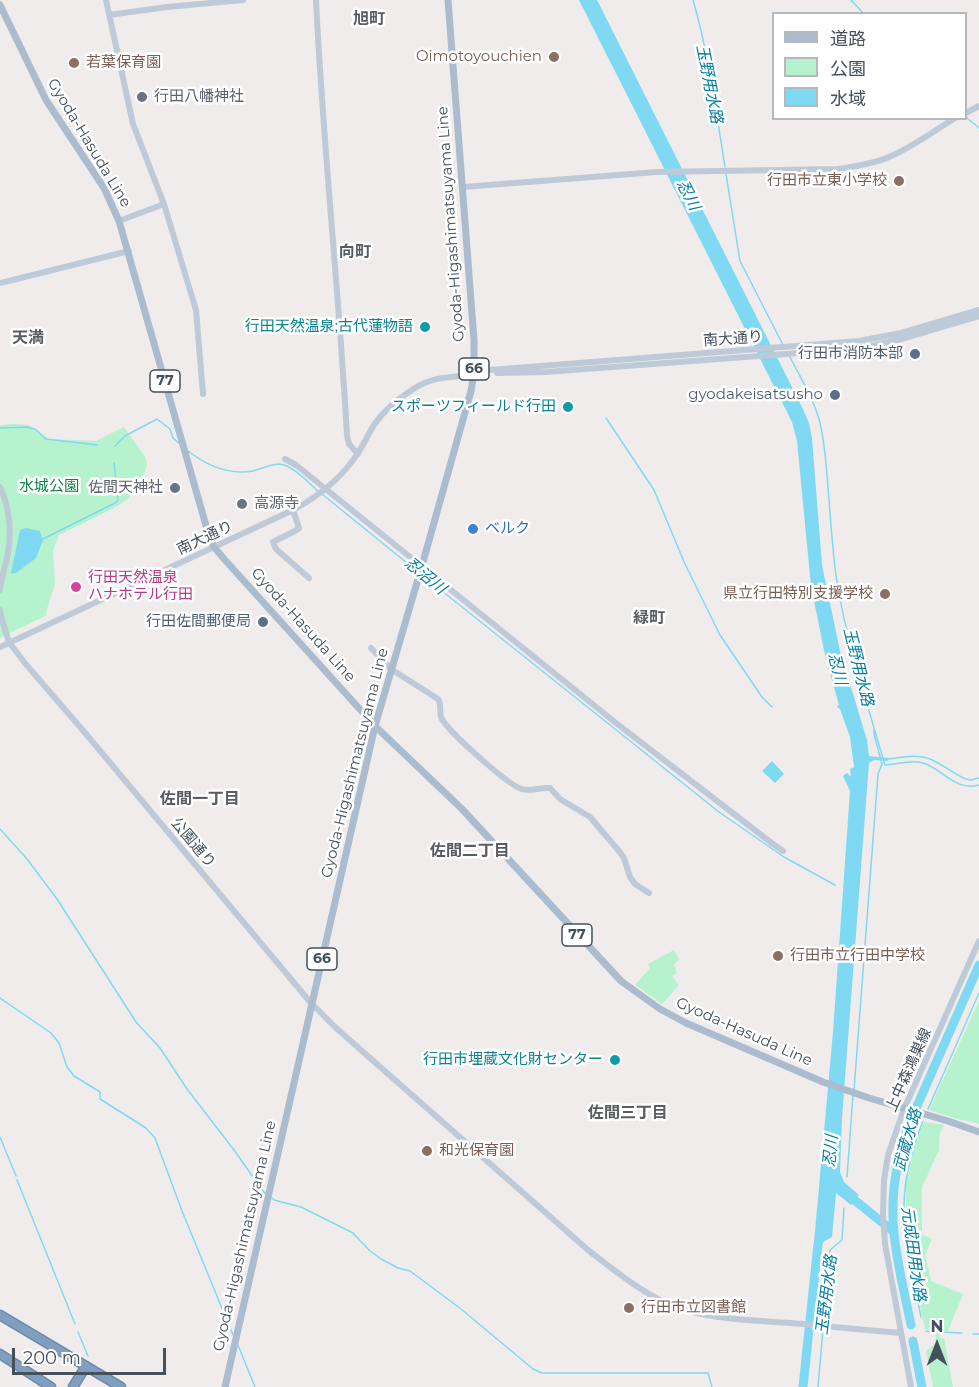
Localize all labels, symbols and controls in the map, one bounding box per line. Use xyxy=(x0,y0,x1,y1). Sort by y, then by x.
district label: 旭町 xyxy=(353,9,385,29)
legend xyxy=(772,12,967,120)
text: 道路 xyxy=(830,28,866,50)
water label: 玉野用水路 xyxy=(692,43,726,125)
place label: Oimotoyouchien xyxy=(416,48,542,66)
marker: Oimotoyouchien xyxy=(547,50,561,64)
place label: 若葉保育園 xyxy=(86,54,161,72)
marker: 若葉保育園 xyxy=(67,56,81,70)
text: 公園 xyxy=(830,58,866,80)
street label: Gyoda-Hasuda Line xyxy=(43,75,135,211)
place label: 行田八幡神社 xyxy=(154,88,244,106)
text: 水域 xyxy=(830,88,866,110)
marker: 行田八幡神社 xyxy=(135,90,149,104)
street label: Gyoda-Higashimatsuyama Line xyxy=(434,106,468,342)
place label: 行田市立東小学校 xyxy=(767,172,887,190)
marker: 行田市立東小学校 xyxy=(892,174,906,188)
water label: 忍川 xyxy=(672,176,704,214)
district label: 向町 xyxy=(339,242,371,262)
place label: 行田天然温泉;古代蓮物語 xyxy=(245,318,413,336)
marker: 行田天然温泉;古代蓮物語 xyxy=(418,320,432,334)
district label: 天満 xyxy=(12,328,44,348)
street label: 南大通り xyxy=(702,328,764,350)
place label: 行田市消防本部 xyxy=(798,345,903,363)
marker: 行田市消防本部 xyxy=(908,347,922,361)
road number: 66 xyxy=(459,358,489,380)
road number: 77 xyxy=(150,370,180,392)
place label: gyodakeisatsusho xyxy=(688,386,823,404)
marker: gyodakeisatsusho xyxy=(828,388,842,402)
place label: スポーツフィールド行田 xyxy=(391,398,556,416)
marker: スポーツフィールド行田 xyxy=(561,400,575,414)
park label: 水城公園 xyxy=(19,478,79,496)
place label: 佐間天神社 xyxy=(88,479,163,497)
marker: 佐間天神社 xyxy=(168,481,182,495)
place label: 高源寺 xyxy=(254,495,299,513)
marker: 高源寺 xyxy=(235,497,249,511)
street label: 南大通り xyxy=(174,517,236,559)
place label: ベルク xyxy=(485,520,530,538)
marker: ベルク xyxy=(466,522,480,536)
water label: 忍沼川 xyxy=(400,553,450,599)
street label: Gyoda-Hasuda Line xyxy=(247,564,359,686)
place label: 行田天然温泉 ハナホテル行田 xyxy=(88,569,193,604)
marker: 行田天然温泉 ハナホテル行田 xyxy=(69,580,83,594)
place label: 県立行田特別支援学校 xyxy=(723,585,873,603)
marker: 県立行田特別支援学校 xyxy=(878,587,892,601)
district label: 緑町 xyxy=(633,608,665,628)
place label: 行田佐間郵便局 xyxy=(146,613,251,631)
marker: 行田佐間郵便局 xyxy=(256,615,270,629)
water label: 玉野用水路 xyxy=(839,626,877,708)
street label: Gyoda-Higashimatsuyama Line xyxy=(318,646,392,880)
water label: 忍川 xyxy=(824,651,850,687)
district label: 佐間一丁目 xyxy=(160,789,240,809)
street label: 公園通り xyxy=(167,814,219,872)
district label: 佐間二丁目 xyxy=(430,841,510,861)
road number: 77 xyxy=(562,924,592,946)
place label: 行田市立行田中学校 xyxy=(790,947,925,965)
road number: 66 xyxy=(307,948,337,970)
marker: 行田市立行田中学校 xyxy=(771,949,785,963)
street label: Gyoda-Hasuda Line xyxy=(673,994,815,1070)
street label: 上中森鴻巣線 xyxy=(882,1025,936,1115)
place label: 行田市埋蔵文化財センター xyxy=(423,1051,603,1069)
marker: 行田市埋蔵文化財センター xyxy=(608,1053,622,1067)
district label: 佐間三丁目 xyxy=(588,1103,668,1123)
water label: 武蔵水路 xyxy=(890,1107,926,1173)
street label: Gyoda-Higashimatsuyama Line xyxy=(210,1119,280,1353)
water label: 忍川 xyxy=(820,1134,842,1168)
place label: 和光保育園 xyxy=(439,1142,514,1160)
marker: 和光保育園 xyxy=(420,1144,434,1158)
water label: 元成田用水路 xyxy=(897,1205,929,1303)
water label: 玉野用水路 xyxy=(813,1254,841,1336)
place label: 行田市立図書館 xyxy=(641,1299,746,1317)
marker: 行田市立図書館 xyxy=(622,1301,636,1315)
north arrow xyxy=(907,1315,967,1375)
text: N xyxy=(931,1317,943,1336)
scale bar xyxy=(15,1336,170,1374)
text: 200 m xyxy=(23,1347,81,1369)

